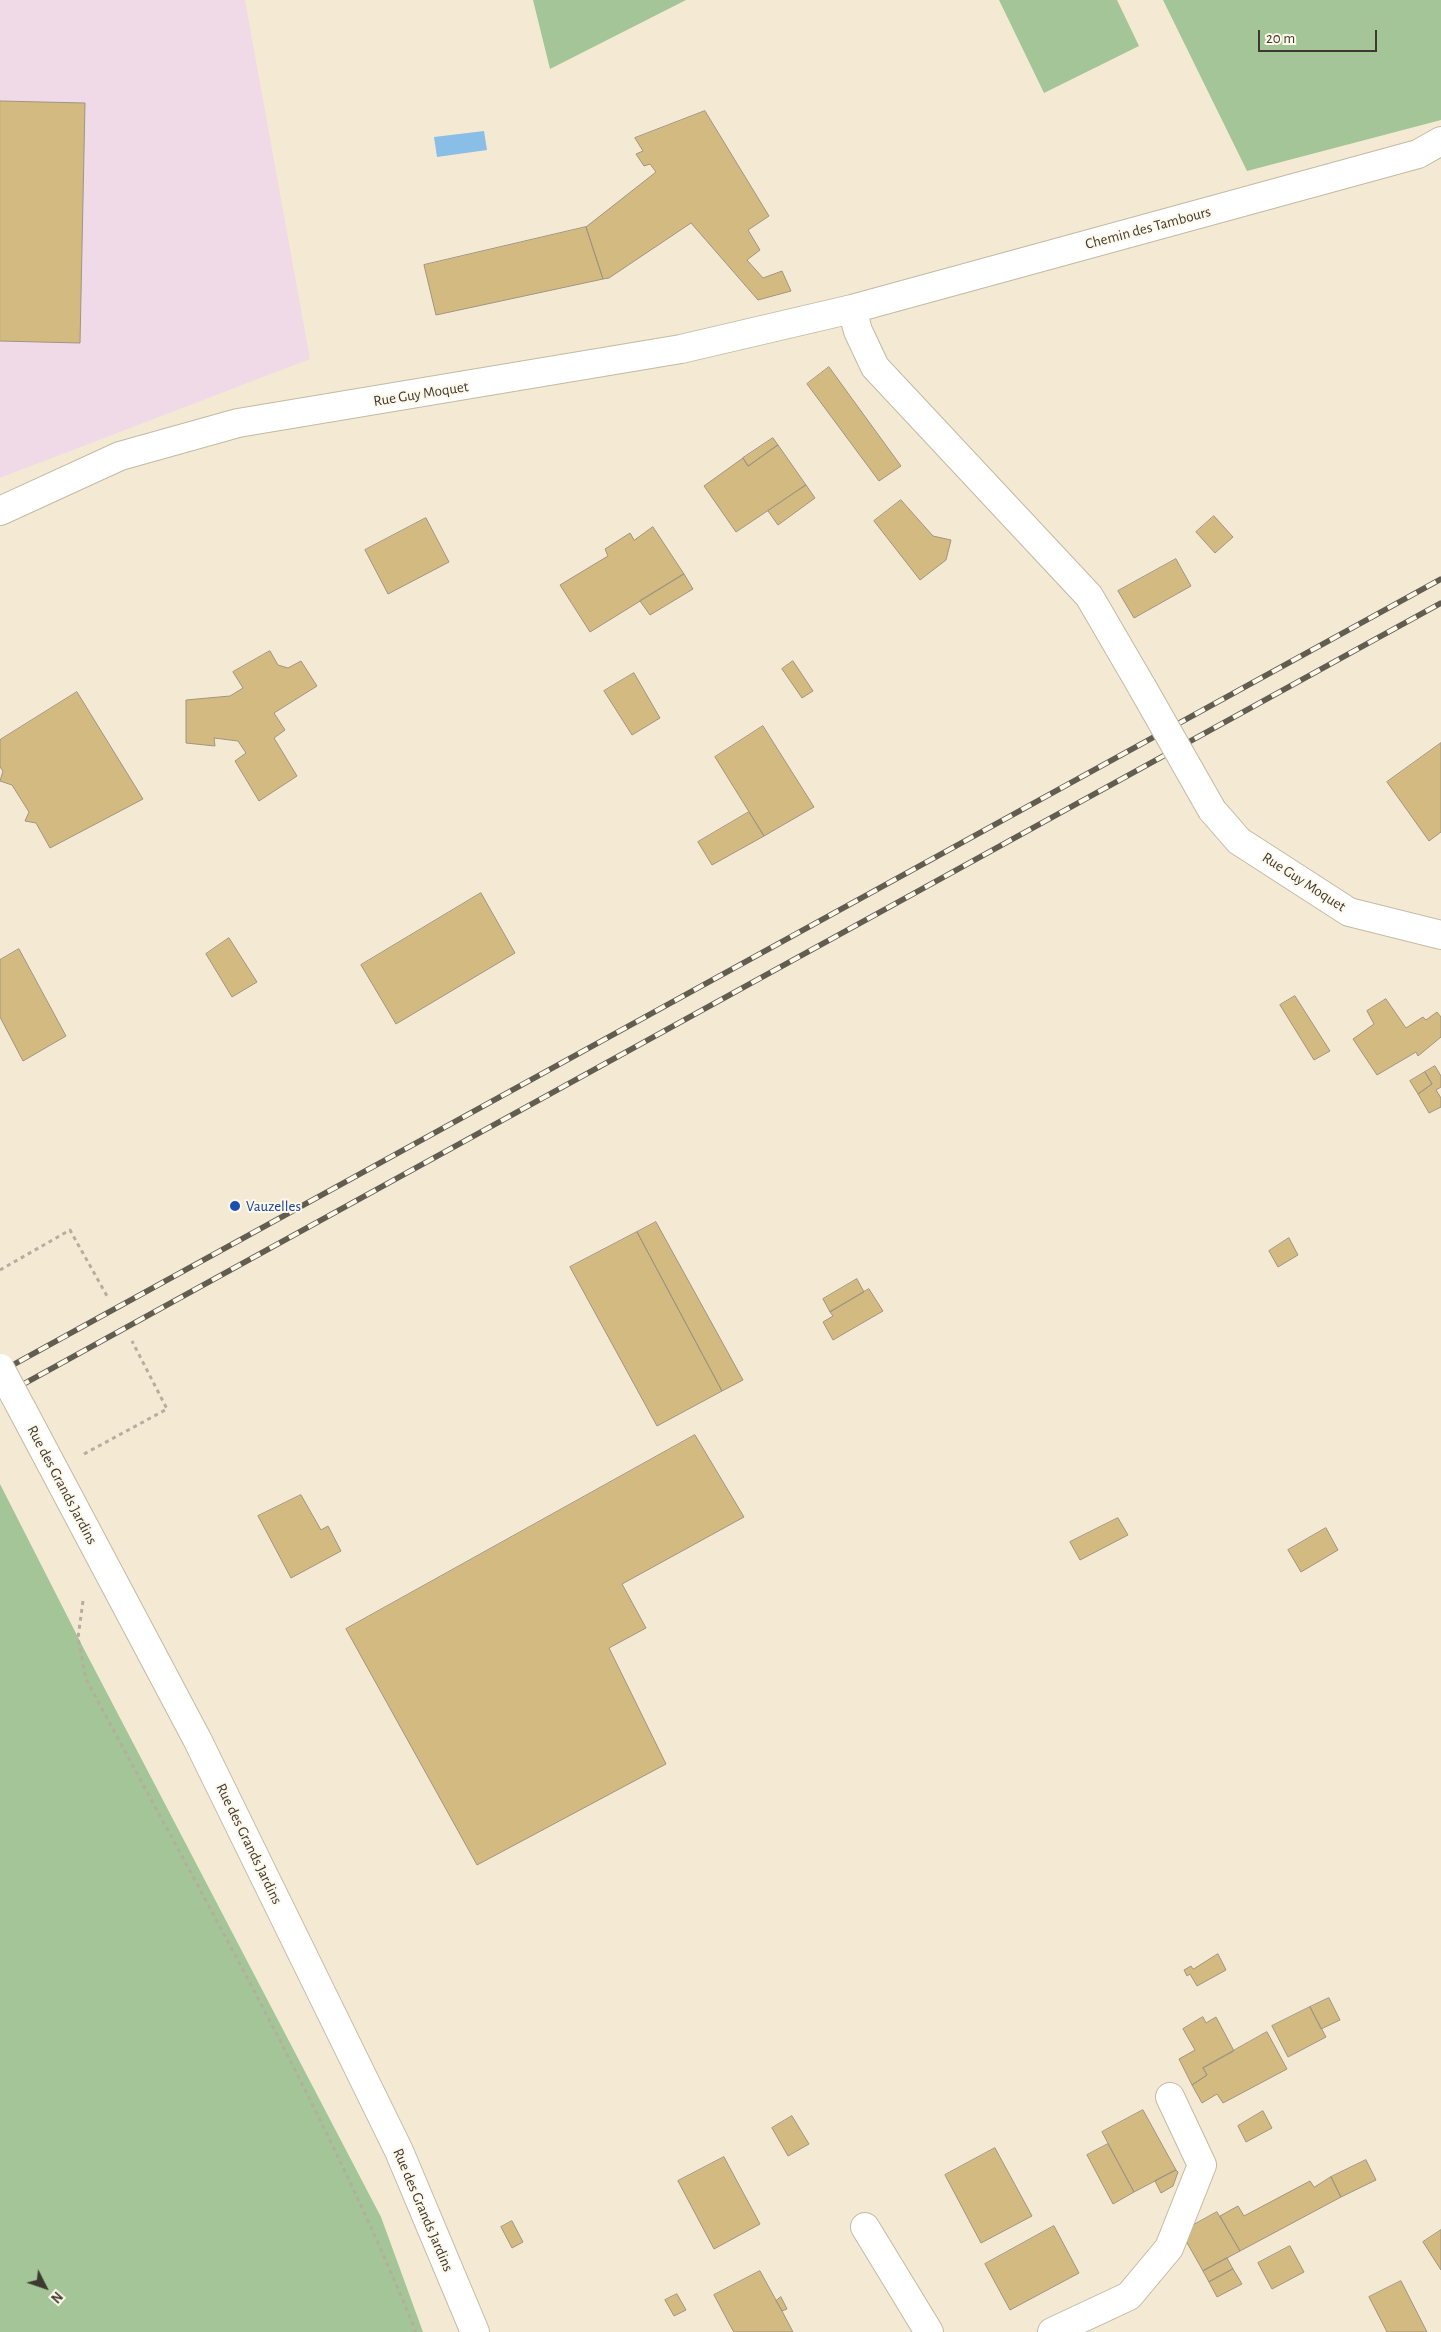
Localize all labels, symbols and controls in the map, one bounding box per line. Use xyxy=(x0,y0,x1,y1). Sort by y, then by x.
scale bar xyxy=(1261,20,1380,52)
text: 20 m xyxy=(1266,31,1295,46)
street label: Chemin des Tambours xyxy=(1083,203,1213,253)
street label: Rue Guy Moquet xyxy=(372,378,470,410)
street label: Rue Guy Moquet xyxy=(1259,848,1349,916)
place label: Vauzelles xyxy=(246,1197,301,1215)
marker: Vauzelles xyxy=(228,1199,242,1213)
street label: Rue des Grands Jardins xyxy=(23,1422,101,1548)
street label: Rue des Grands Jardins xyxy=(212,1781,286,1907)
street label: Rue des Grands Jardins xyxy=(389,2146,457,2274)
north arrow xyxy=(20,2262,70,2312)
text: N xyxy=(48,2289,65,2305)

